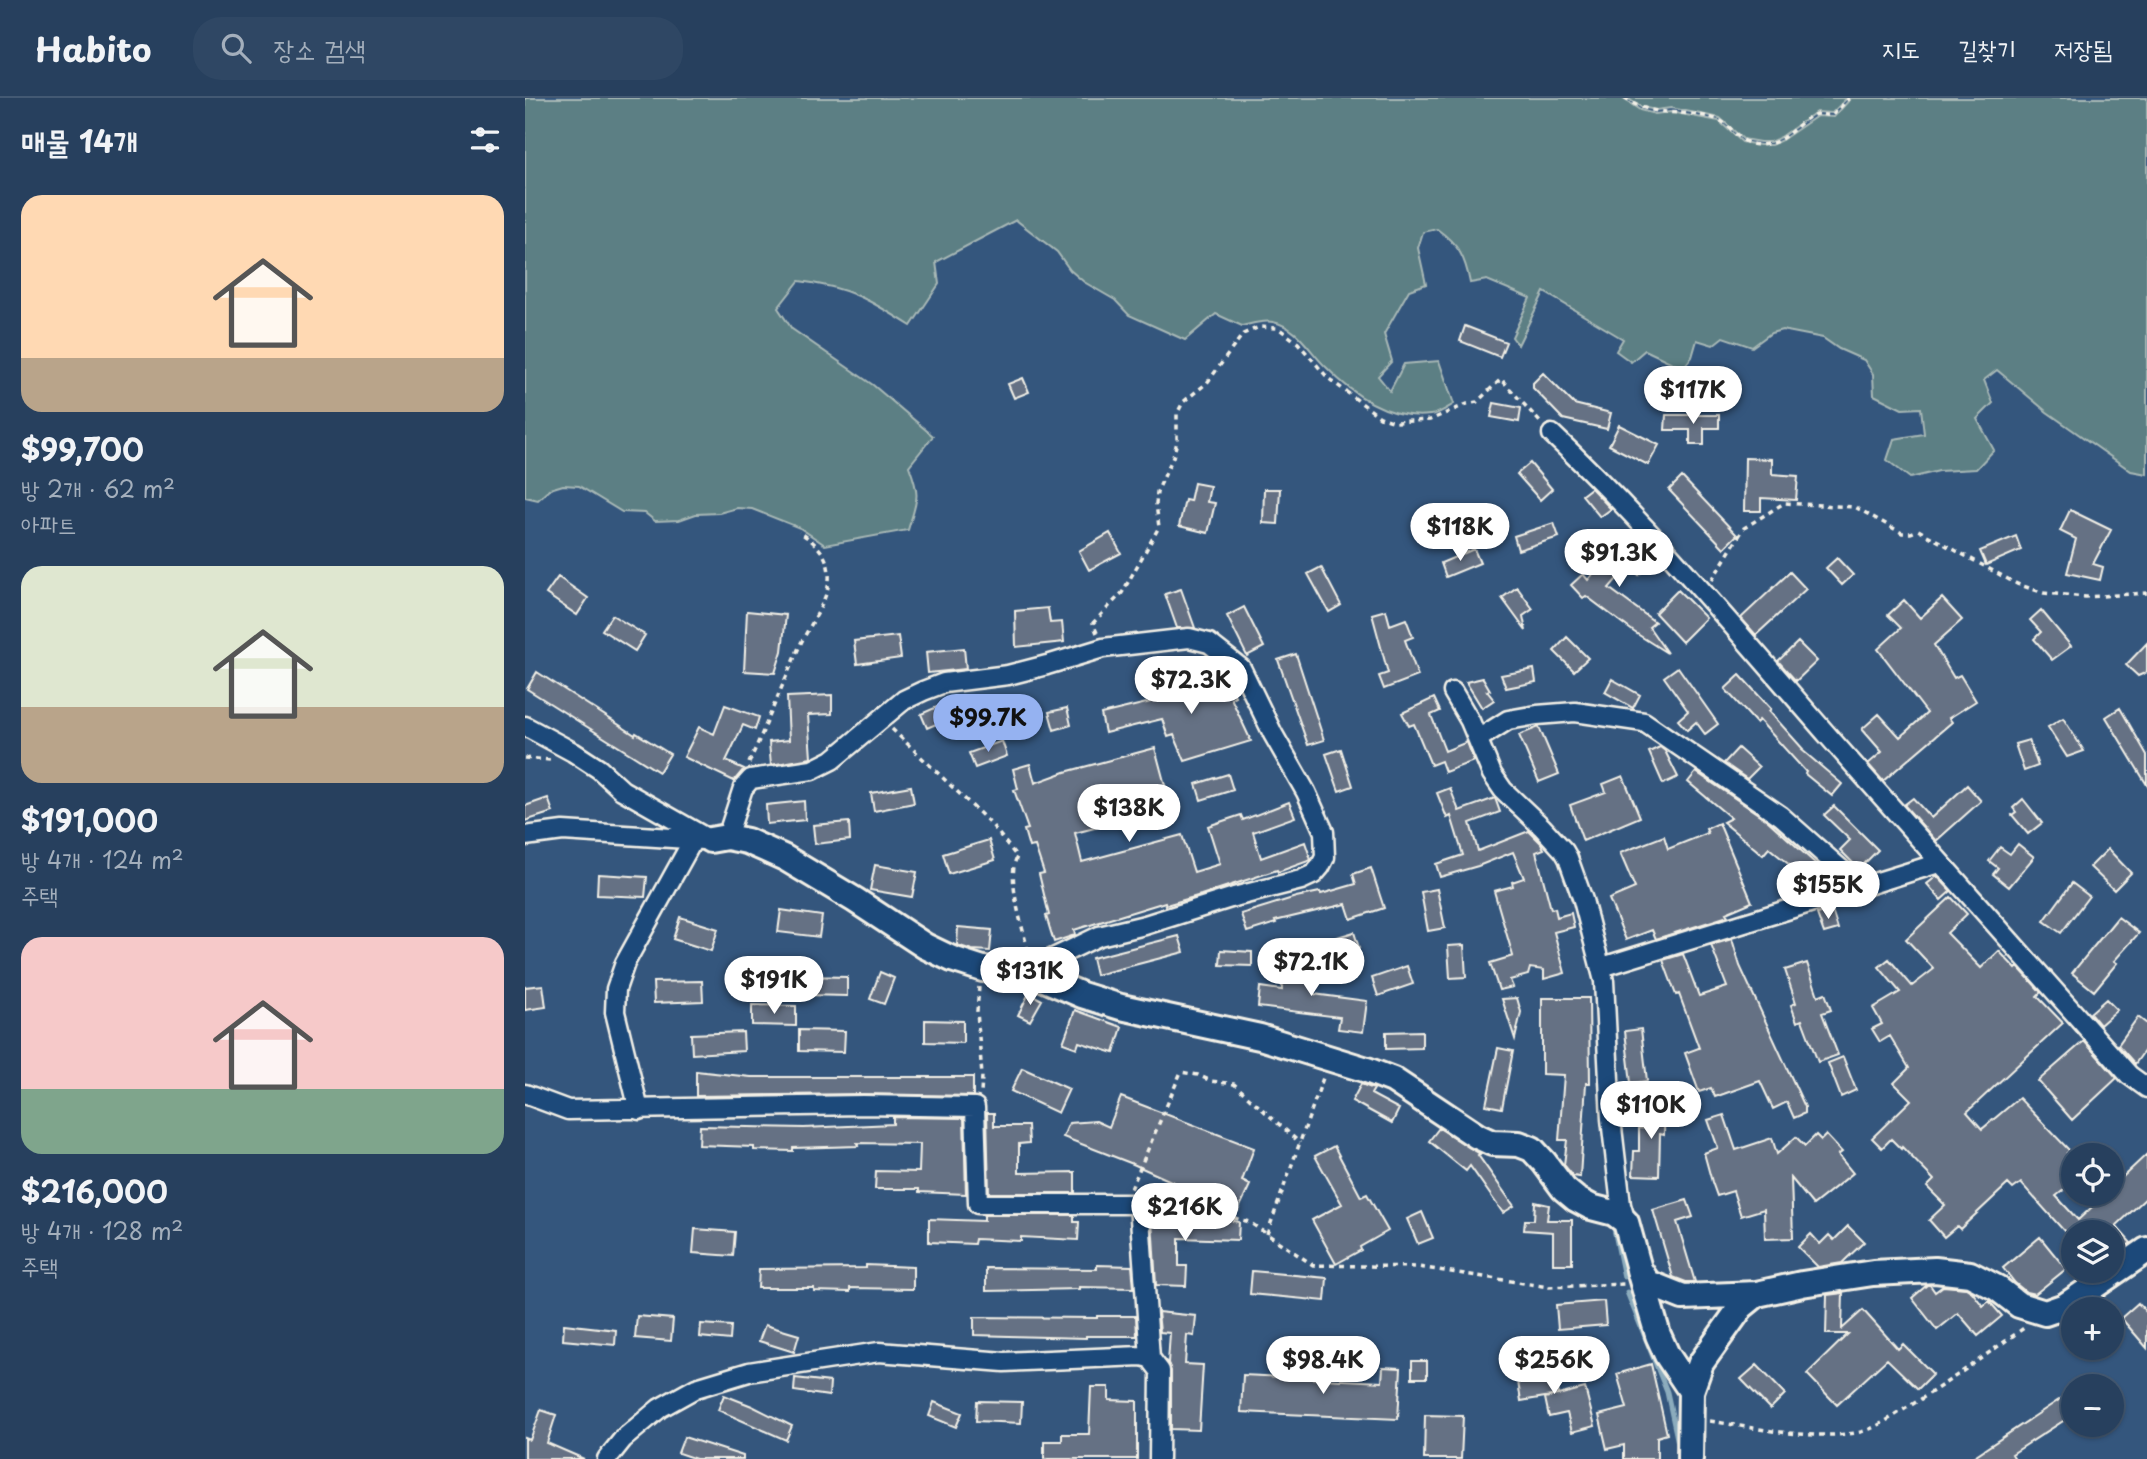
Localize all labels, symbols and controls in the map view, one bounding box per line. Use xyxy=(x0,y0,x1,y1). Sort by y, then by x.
search box xyxy=(193,17,683,80)
text: Habito xyxy=(35,23,151,73)
icon: search xyxy=(217,29,255,67)
text: 장소 검색 xyxy=(273,29,366,68)
text: 지도 xyxy=(1882,30,1920,66)
text: 길찾기 xyxy=(1958,30,2016,66)
text: 저장됨 xyxy=(2054,30,2112,66)
text: 매물 14개 xyxy=(21,118,138,163)
icon: filters xyxy=(466,121,504,159)
icon: home xyxy=(200,240,326,366)
pin: $117K xyxy=(1644,366,1742,426)
text: $117K xyxy=(1660,371,1726,406)
text: $99,700 xyxy=(21,426,144,471)
text: 방 2개 · 62 m² xyxy=(21,471,175,506)
pin: $118K xyxy=(1411,504,1509,563)
text: 아파트 xyxy=(21,506,77,541)
text: $118K xyxy=(1426,508,1494,543)
pin: $91.3K xyxy=(1562,530,1676,589)
text: $91.3K xyxy=(1581,534,1657,569)
icon: home xyxy=(200,611,326,737)
pin: $72.3K xyxy=(1134,656,1248,716)
text: $72.3K xyxy=(1151,661,1231,696)
pin: $99.7K xyxy=(931,694,1045,754)
text: $99.7K xyxy=(949,699,1027,734)
pin: $138K xyxy=(1080,784,1178,844)
text: $138K xyxy=(1093,789,1165,824)
text: $191,000 xyxy=(21,797,158,842)
text: 방 4개 · 124 m² xyxy=(21,842,184,877)
pin: $155K xyxy=(1779,862,1877,921)
text: $155K xyxy=(1793,866,1863,901)
text: 주택 xyxy=(21,877,58,912)
pin: $72.1K xyxy=(1254,939,1368,998)
text: $72.1K xyxy=(1273,943,1349,978)
pin: $131K xyxy=(981,948,1079,1007)
text: $131K xyxy=(996,952,1064,987)
pin: $191K xyxy=(725,956,823,1016)
text: $191K xyxy=(740,961,808,996)
icon: home xyxy=(200,982,326,1108)
pin: $110K xyxy=(1602,1082,1700,1141)
text: $110K xyxy=(1616,1086,1686,1121)
map controls xyxy=(2061,1143,2124,1437)
button: locate xyxy=(2061,1143,2124,1206)
text: $216,000 xyxy=(21,1168,168,1213)
pin: $216K xyxy=(1136,1184,1234,1243)
text: $216K xyxy=(1147,1188,1223,1223)
text: 방 4개 · 128 m² xyxy=(21,1213,183,1248)
button: layers xyxy=(2061,1220,2124,1283)
text: 주택 xyxy=(21,1248,58,1283)
button: + xyxy=(2061,1297,2124,1360)
pin: $98.4K xyxy=(1266,1336,1380,1396)
pin: $256K xyxy=(1505,1336,1603,1396)
text: $98.4K xyxy=(1282,1341,1364,1376)
text: $256K xyxy=(1515,1341,1593,1376)
button: − xyxy=(2061,1374,2124,1437)

